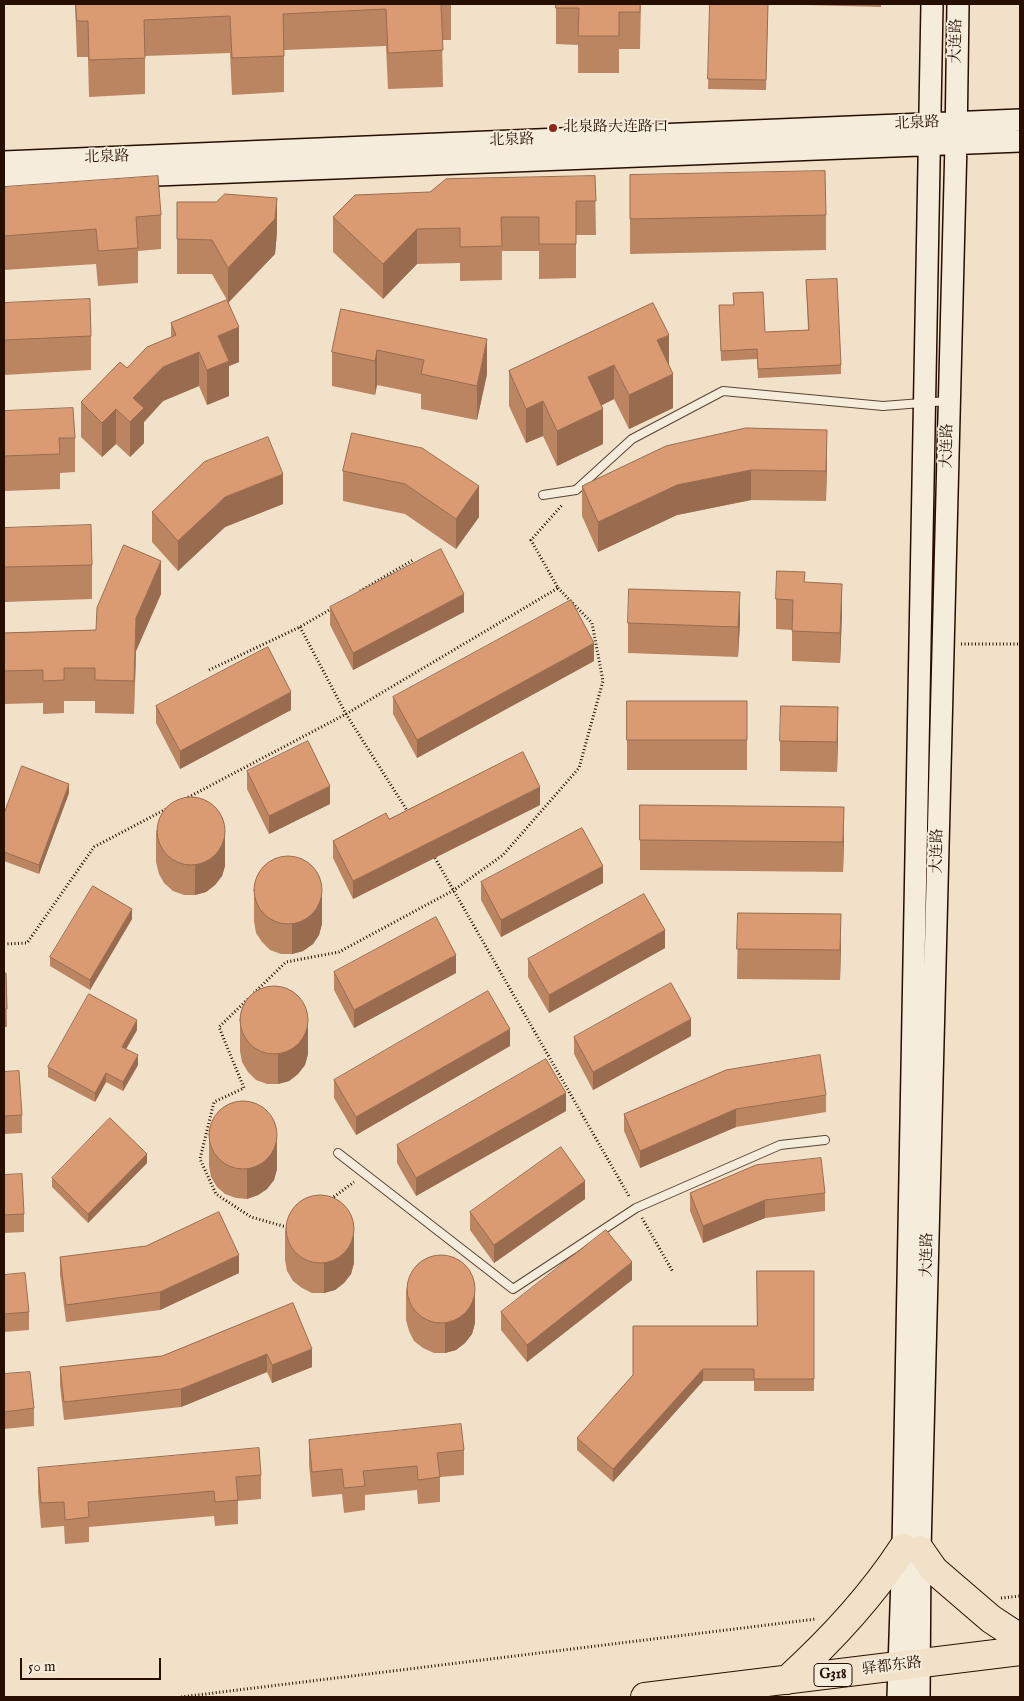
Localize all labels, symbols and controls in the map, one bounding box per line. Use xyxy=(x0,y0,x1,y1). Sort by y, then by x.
street label: 大连路 xyxy=(948,18,966,64)
street label: 北泉路 xyxy=(894,114,940,134)
place label: 北泉路大连路口 xyxy=(563,119,668,137)
marker: 北泉路大连路口 xyxy=(547,122,559,134)
street label: 北泉路 xyxy=(489,131,535,151)
street label: 北泉路 xyxy=(84,148,130,168)
street label: 大连路 xyxy=(939,423,957,469)
street label: 大连路 xyxy=(929,828,947,874)
street label: 大连路 xyxy=(919,1232,937,1278)
scale bar xyxy=(22,1648,164,1680)
street label: 驿都东路 xyxy=(861,1654,923,1680)
text: 50 m xyxy=(28,1657,56,1676)
road number: G318 xyxy=(814,1664,852,1686)

